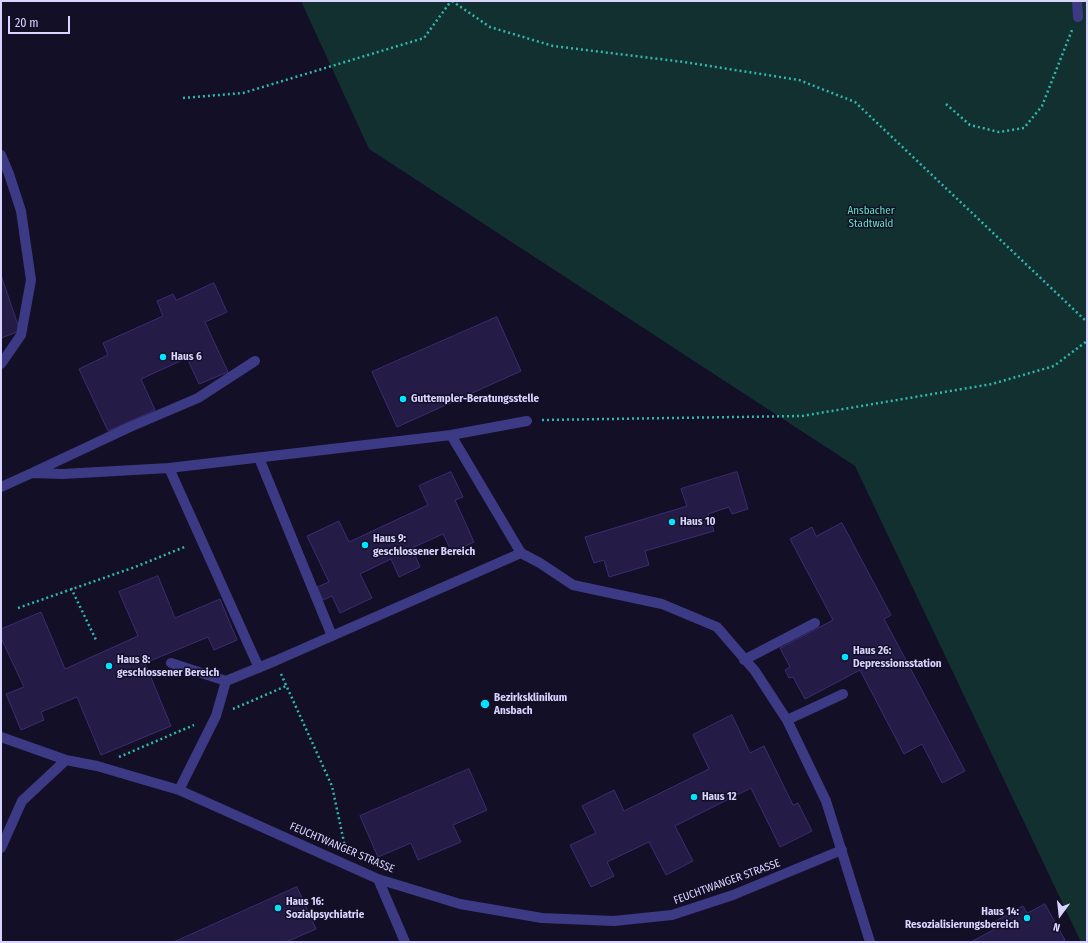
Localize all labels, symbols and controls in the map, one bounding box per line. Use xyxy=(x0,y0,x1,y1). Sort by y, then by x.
scale bar xyxy=(10,8,72,34)
text: 20 m xyxy=(15,16,39,30)
park label: Ansbacher Stadtwald xyxy=(847,204,895,230)
place label: Haus 6 xyxy=(171,350,202,364)
marker: Haus 6 xyxy=(158,352,168,362)
place label: Guttempler-Beratungsstelle xyxy=(411,392,539,406)
marker: Guttempler-Beratungsstelle xyxy=(398,394,408,404)
place label: Haus 10 xyxy=(680,515,716,529)
marker: Haus 10 xyxy=(667,517,677,527)
place label: Haus 9: geschlossener Bereich xyxy=(373,532,475,558)
marker: Haus 9: geschlossener Bereich xyxy=(360,540,370,550)
place label: Haus 26: Depressionsstation xyxy=(853,644,942,670)
marker: Haus 26: Depressionsstation xyxy=(840,652,850,662)
place label: Haus 8: geschlossener Bereich xyxy=(117,653,219,679)
marker: Haus 8: geschlossener Bereich xyxy=(104,661,114,671)
place label: Bezirksklinikum Ansbach xyxy=(494,691,567,717)
marker: Bezirksklinikum Ansbach xyxy=(479,698,491,710)
place label: Haus 12 xyxy=(702,790,737,804)
marker: Haus 12 xyxy=(689,792,699,802)
street label: FEUCHTWANGER STRASSE xyxy=(288,820,396,876)
street label: FEUCHTWANGER STRASSE xyxy=(672,857,782,907)
place label: Haus 16: Sozialpsychiatrie xyxy=(286,895,364,921)
north arrow xyxy=(1040,895,1080,935)
marker: Haus 16: Sozialpsychiatrie xyxy=(273,903,283,913)
place label: Haus 14: Resozialisierungsbereich xyxy=(905,905,1019,931)
marker: Haus 14: Resozialisierungsbereich xyxy=(1022,913,1032,923)
text: N xyxy=(1052,920,1062,934)

